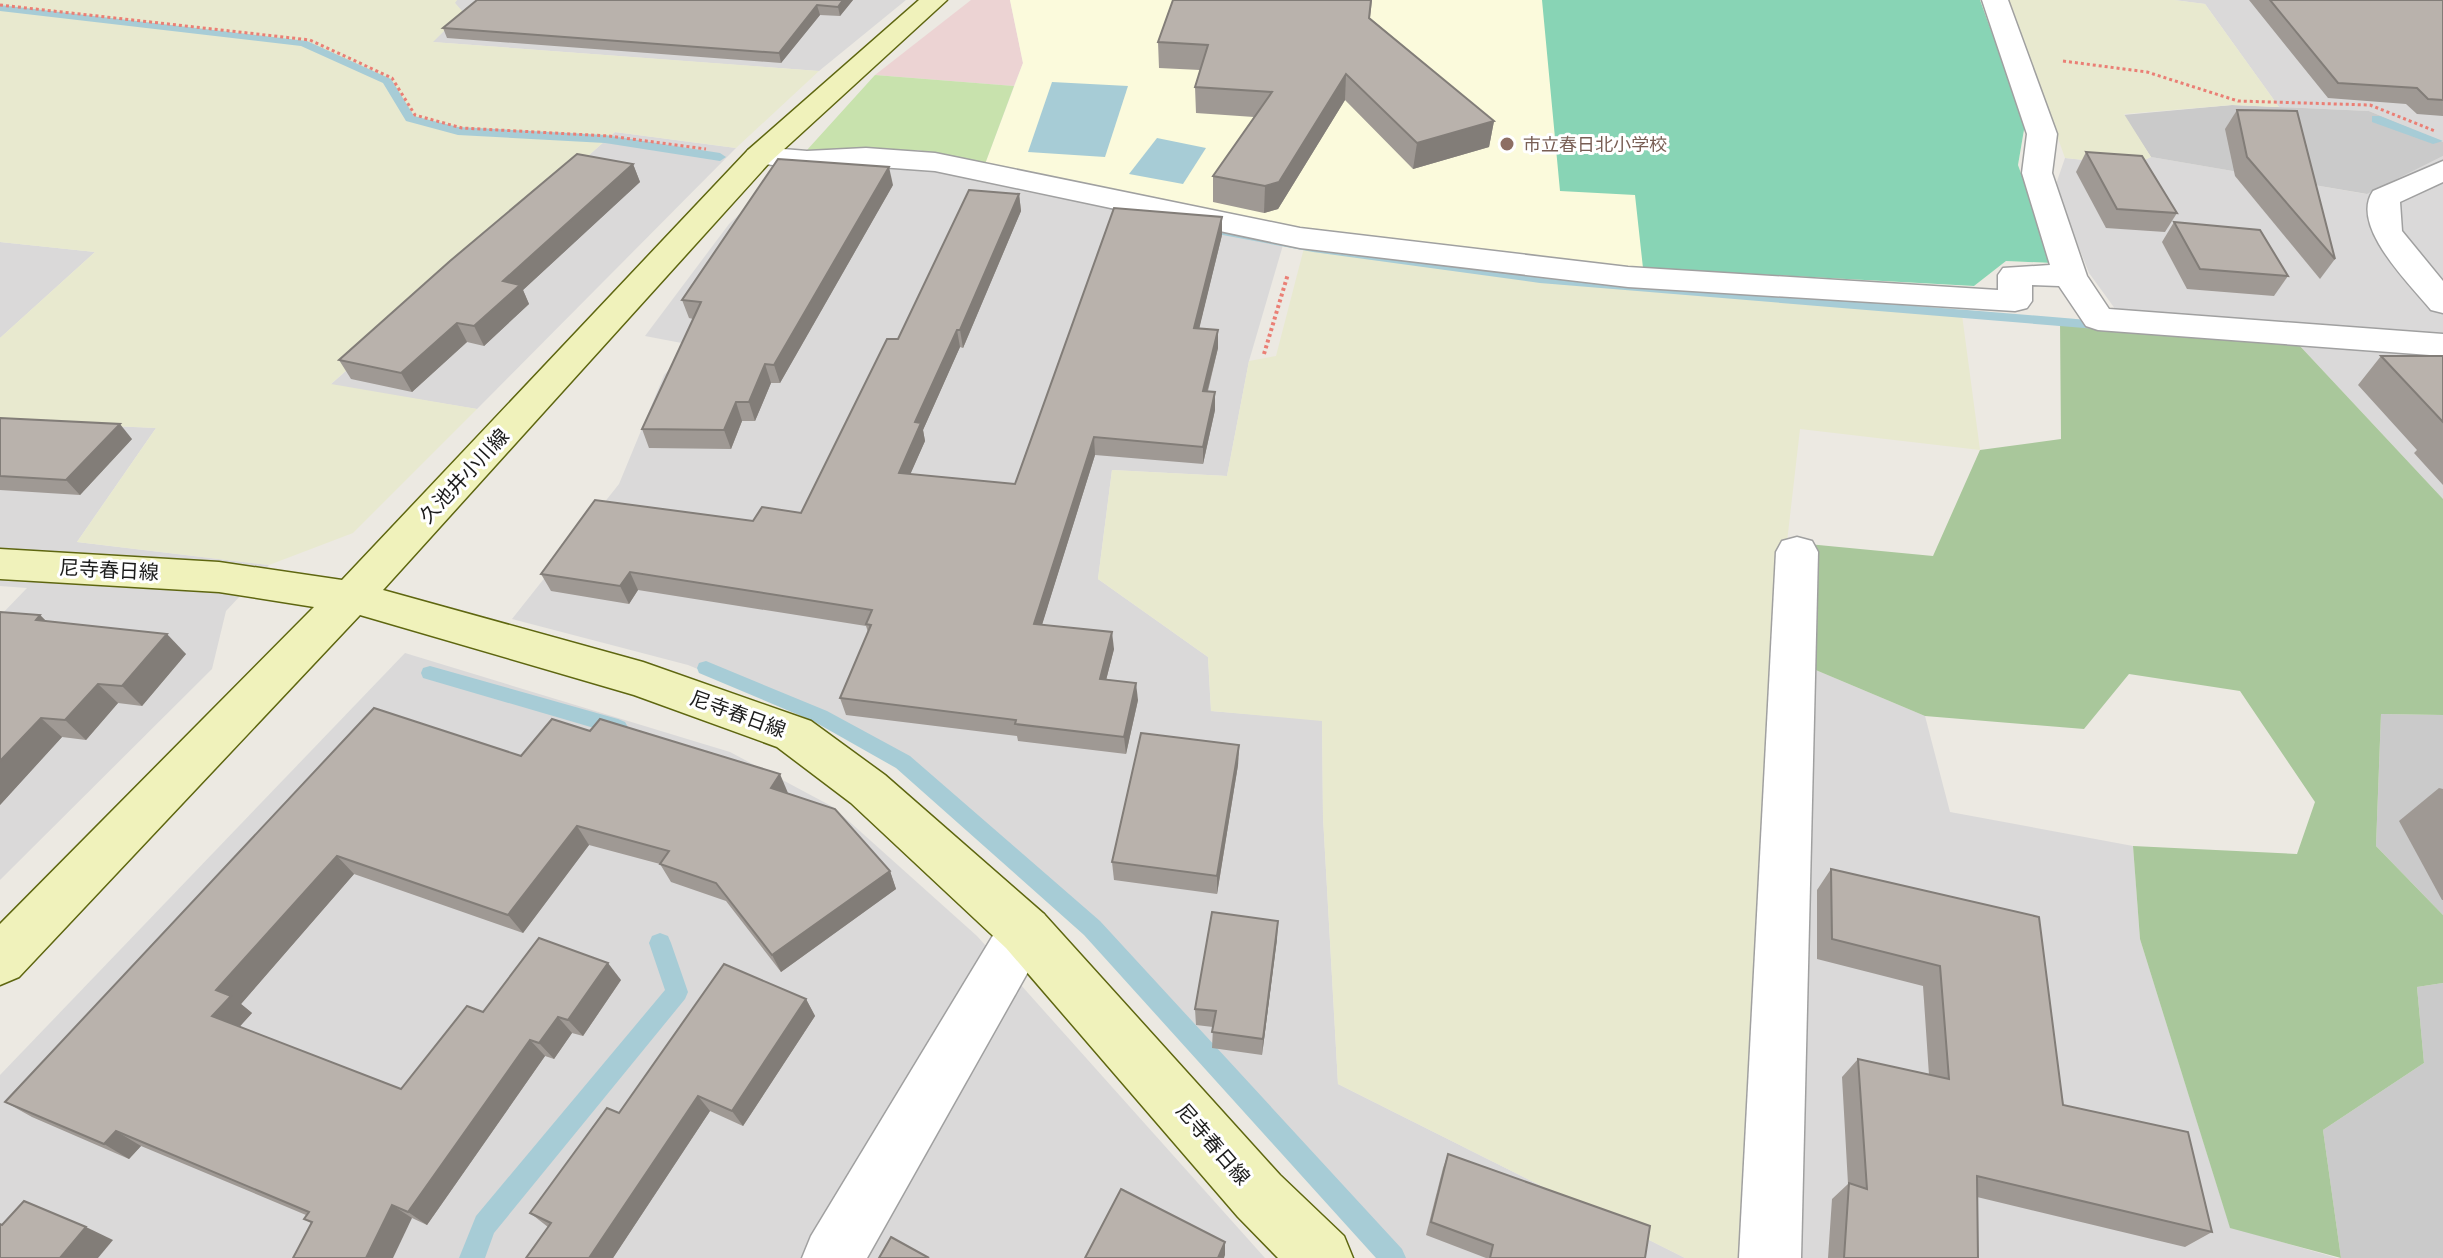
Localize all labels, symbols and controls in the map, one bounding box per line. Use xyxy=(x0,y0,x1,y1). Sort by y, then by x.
place label: 市立春日北小学校 xyxy=(1523,134,1667,155)
marker: 市立春日北小学校 xyxy=(1498,135,1516,153)
street label: 久池井小川線 xyxy=(414,424,514,528)
street label: 尼寺春日線 xyxy=(58,555,160,585)
street label: 尼寺春日線 xyxy=(687,686,789,742)
street label: 尼寺春日線 xyxy=(1171,1098,1255,1190)

